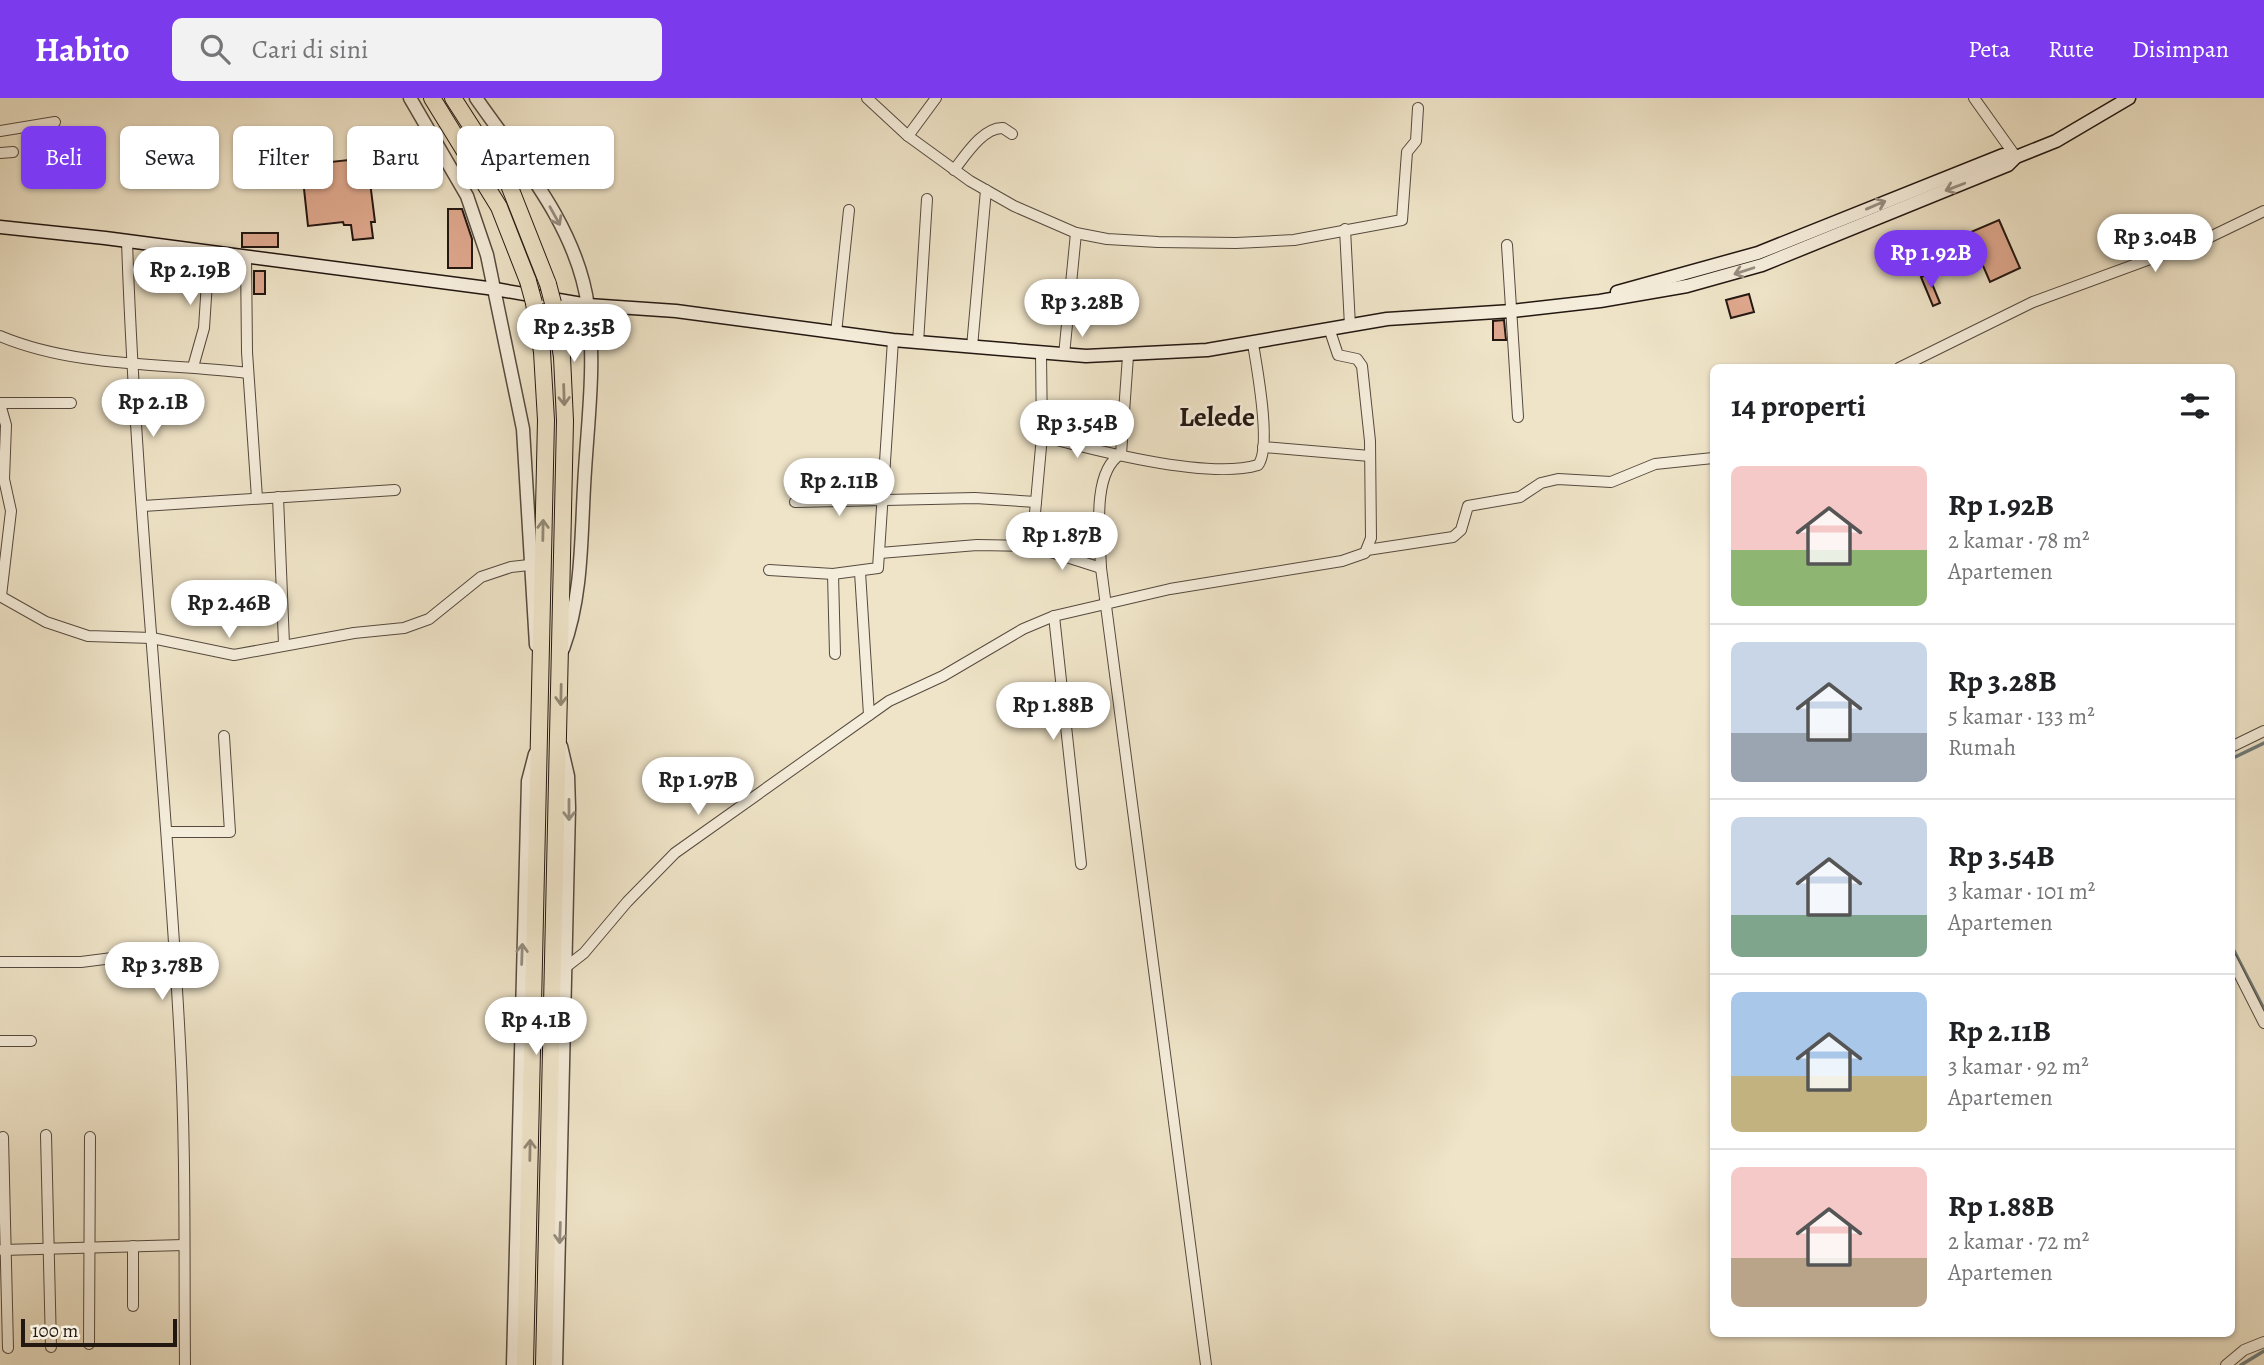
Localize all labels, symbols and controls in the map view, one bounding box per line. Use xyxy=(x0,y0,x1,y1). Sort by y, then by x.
search box xyxy=(172,18,662,81)
text: Habito xyxy=(35,27,130,72)
icon: search xyxy=(196,30,234,68)
text: Cari di sini xyxy=(252,32,368,67)
text: Peta xyxy=(1968,33,2010,65)
text: Rute xyxy=(2048,33,2094,65)
text: Disimpan xyxy=(2132,33,2229,65)
chip: Beli xyxy=(21,126,106,189)
chip: Sewa xyxy=(120,126,219,189)
chip: Filter xyxy=(233,126,333,189)
chip: Baru xyxy=(347,126,443,189)
chip: Apartemen xyxy=(457,126,614,189)
one-way arrow xyxy=(1945,181,1967,194)
one-way arrow xyxy=(1865,198,1886,211)
one-way arrow xyxy=(548,205,562,225)
pin: Rp 3.04B xyxy=(2083,214,2227,274)
text: Rp 3.04B xyxy=(2113,221,2197,252)
pin: Rp 1.92B xyxy=(1859,230,2003,290)
text: Rp 1.92B xyxy=(1890,237,1972,268)
pin: Rp 2.19B xyxy=(118,248,262,307)
text: Rp 2.19B xyxy=(149,254,231,285)
one-way arrow xyxy=(1734,266,1756,278)
pin: Rp 3.28B xyxy=(1010,280,1154,339)
text: Rp 3.28B xyxy=(1040,286,1124,317)
pin: Rp 2.35B xyxy=(502,304,646,364)
text: Rp 2.35B xyxy=(533,311,615,342)
pin: Rp 2.1B xyxy=(88,380,218,439)
one-way arrow xyxy=(558,383,571,406)
text: Rp 2.1B xyxy=(118,386,188,417)
text: 14 properti xyxy=(1731,386,1866,426)
icon: filters xyxy=(2176,387,2214,425)
district label: Lelede xyxy=(1179,398,1255,436)
pin: Rp 3.54B xyxy=(1005,400,1149,460)
text: Rp 3.54B xyxy=(1036,407,1118,438)
pin: Rp 2.11B xyxy=(767,458,911,518)
text: Rp 2.11B xyxy=(800,465,878,496)
text: Rp 1.92B xyxy=(1948,485,2054,525)
icon: home xyxy=(1787,494,1871,578)
pin: Rp 1.87B xyxy=(990,512,1134,572)
one-way arrow xyxy=(537,519,550,542)
text: Rp 1.87B xyxy=(1022,519,1102,550)
text: 2 kamar · 78 m² xyxy=(1948,525,2090,556)
text: Apartemen xyxy=(1948,556,2053,587)
pin: Rp 2.46B xyxy=(157,580,301,640)
text: Rp 2.46B xyxy=(187,587,271,618)
text: Rp 3.28B xyxy=(1948,661,2057,701)
icon: home xyxy=(1787,670,1871,754)
pin: Rp 1.88B xyxy=(981,682,1125,742)
one-way arrow xyxy=(554,684,567,707)
text: Rp 1.88B xyxy=(1012,689,1094,720)
text: 5 kamar · 133 m² xyxy=(1948,701,2095,732)
text: Rumah xyxy=(1948,732,2016,763)
pin: Rp 1.97B xyxy=(626,758,770,817)
text: Rp 1.97B xyxy=(658,764,738,795)
one-way arrow xyxy=(562,798,576,821)
text: Rp 3.54B xyxy=(1948,836,2055,876)
icon: home xyxy=(1787,845,1871,929)
text: 3 kamar · 101 m² xyxy=(1948,876,2095,907)
text: Apartemen xyxy=(1948,907,2053,938)
pin: Rp 3.78B xyxy=(90,942,234,1002)
one-way arrow xyxy=(515,943,528,966)
text: Rp 3.78B xyxy=(121,949,203,980)
pin: Rp 4.1B xyxy=(471,998,601,1057)
text: Rp 4.1B xyxy=(501,1004,571,1035)
text: Rp 2.11B xyxy=(1948,1011,2051,1051)
icon: home xyxy=(1787,1020,1871,1104)
text: 3 kamar · 92 m² xyxy=(1948,1051,2089,1082)
text: Apartemen xyxy=(1948,1082,2053,1113)
one-way arrow xyxy=(523,1139,537,1162)
text: Rp 1.88B xyxy=(1948,1186,2055,1226)
icon: home xyxy=(1787,1195,1871,1279)
one-way arrow xyxy=(553,1221,566,1244)
text: 2 kamar · 72 m² xyxy=(1948,1226,2089,1257)
text: Apartemen xyxy=(1948,1257,2053,1288)
scale bar xyxy=(21,1316,177,1348)
text: 100 m xyxy=(32,1318,78,1344)

